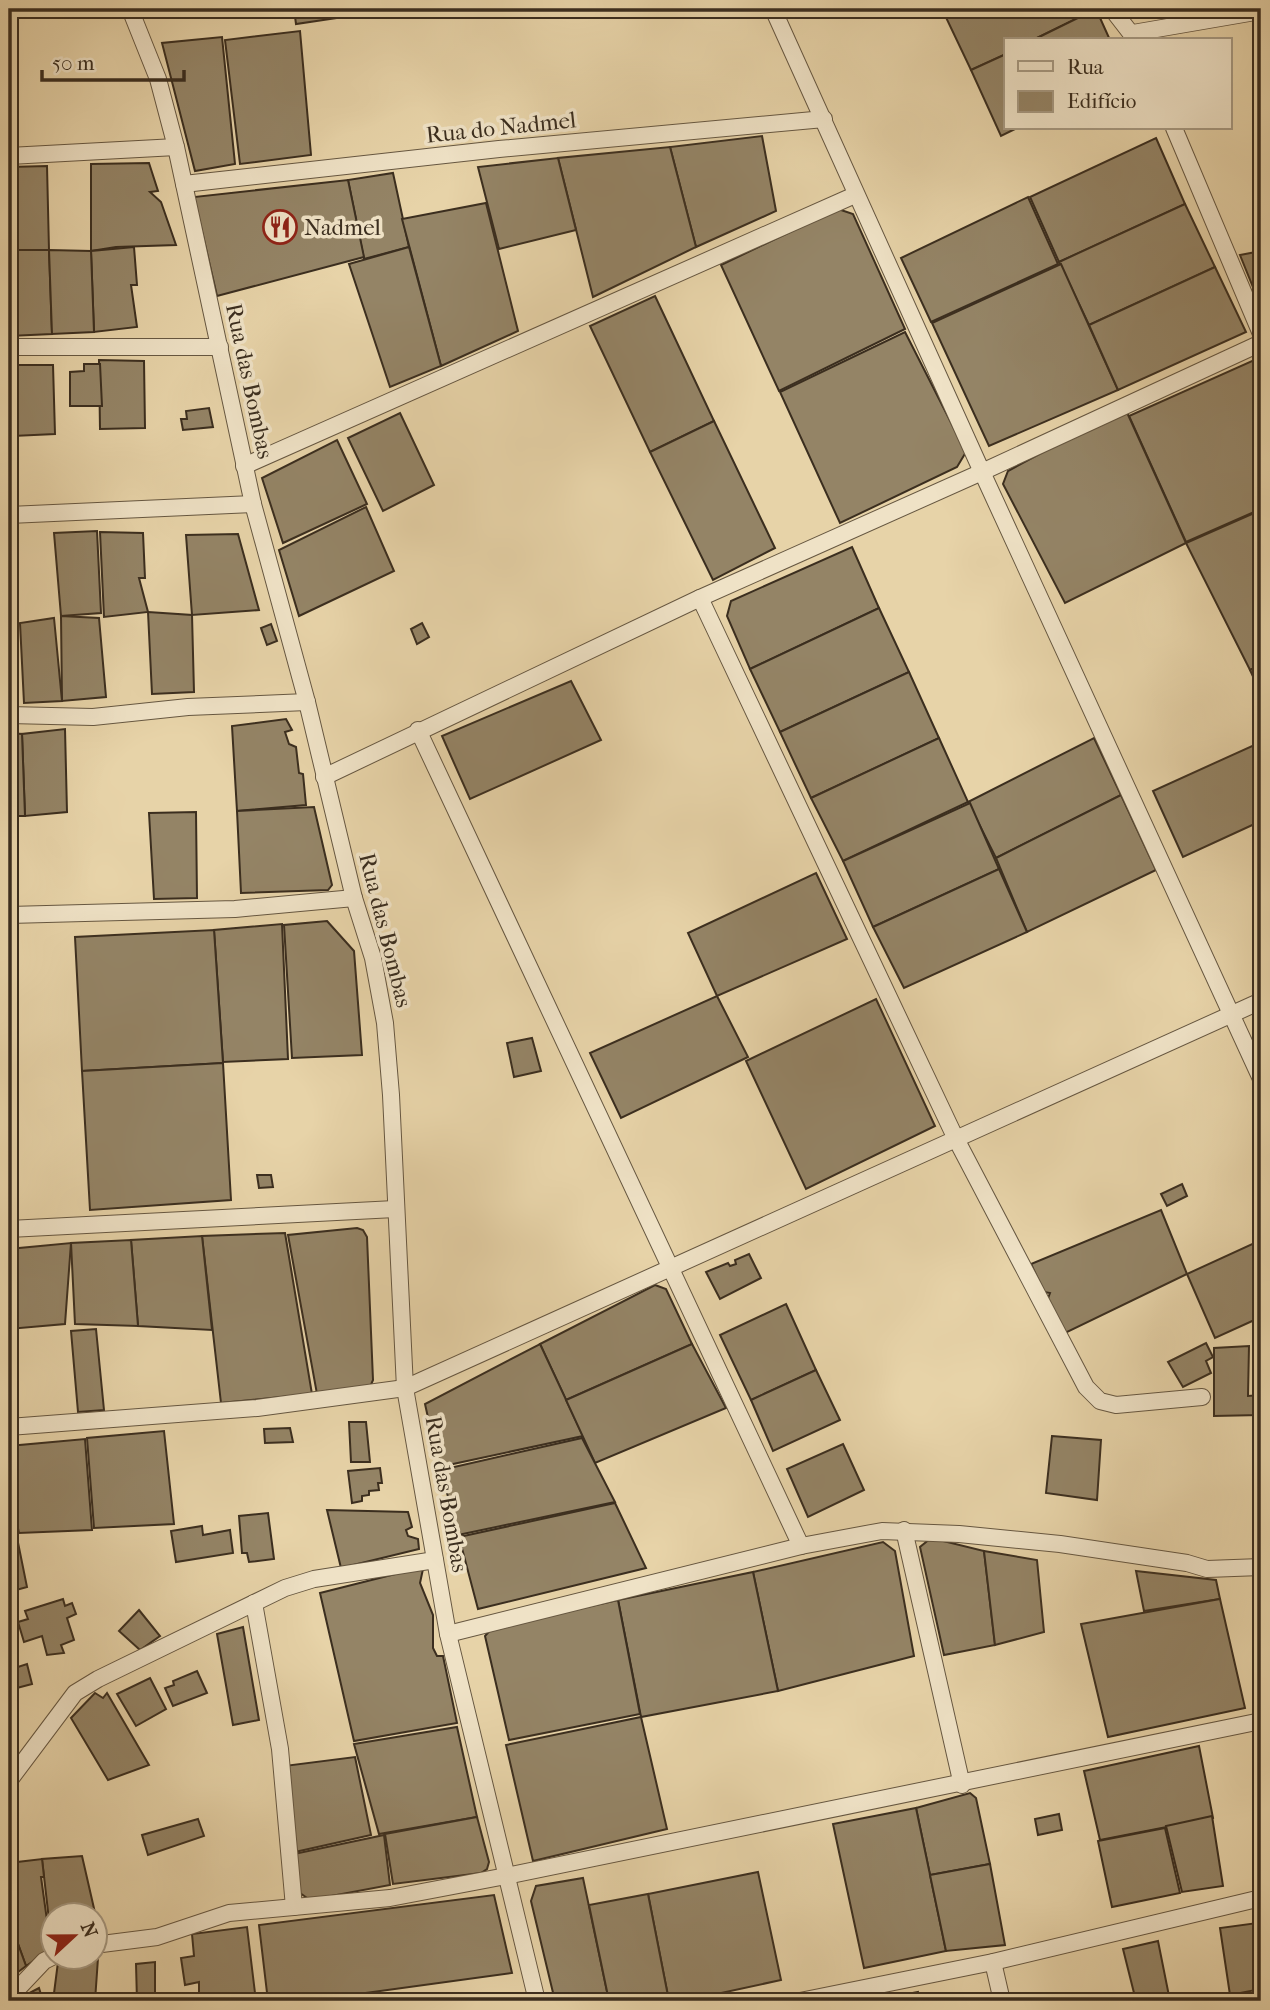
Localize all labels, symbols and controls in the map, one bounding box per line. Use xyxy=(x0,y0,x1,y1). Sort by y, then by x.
scale bar xyxy=(42,38,184,82)
legend xyxy=(1004,38,1232,130)
text: 50 m xyxy=(52,51,95,75)
text: Rua xyxy=(1067,55,1104,79)
text: Edifício xyxy=(1067,89,1136,113)
street label: Rua do Nadmel xyxy=(425,106,578,149)
restaurant icon: Nadmel xyxy=(261,208,299,246)
place label: Nadmel xyxy=(304,214,381,241)
street label: Rua das Bombas xyxy=(220,301,279,461)
street label: Rua das Bombas xyxy=(353,850,418,1010)
street label: Rua das Bombas xyxy=(419,1414,474,1574)
north arrow xyxy=(38,1902,108,1972)
text: N xyxy=(76,1919,102,1941)

